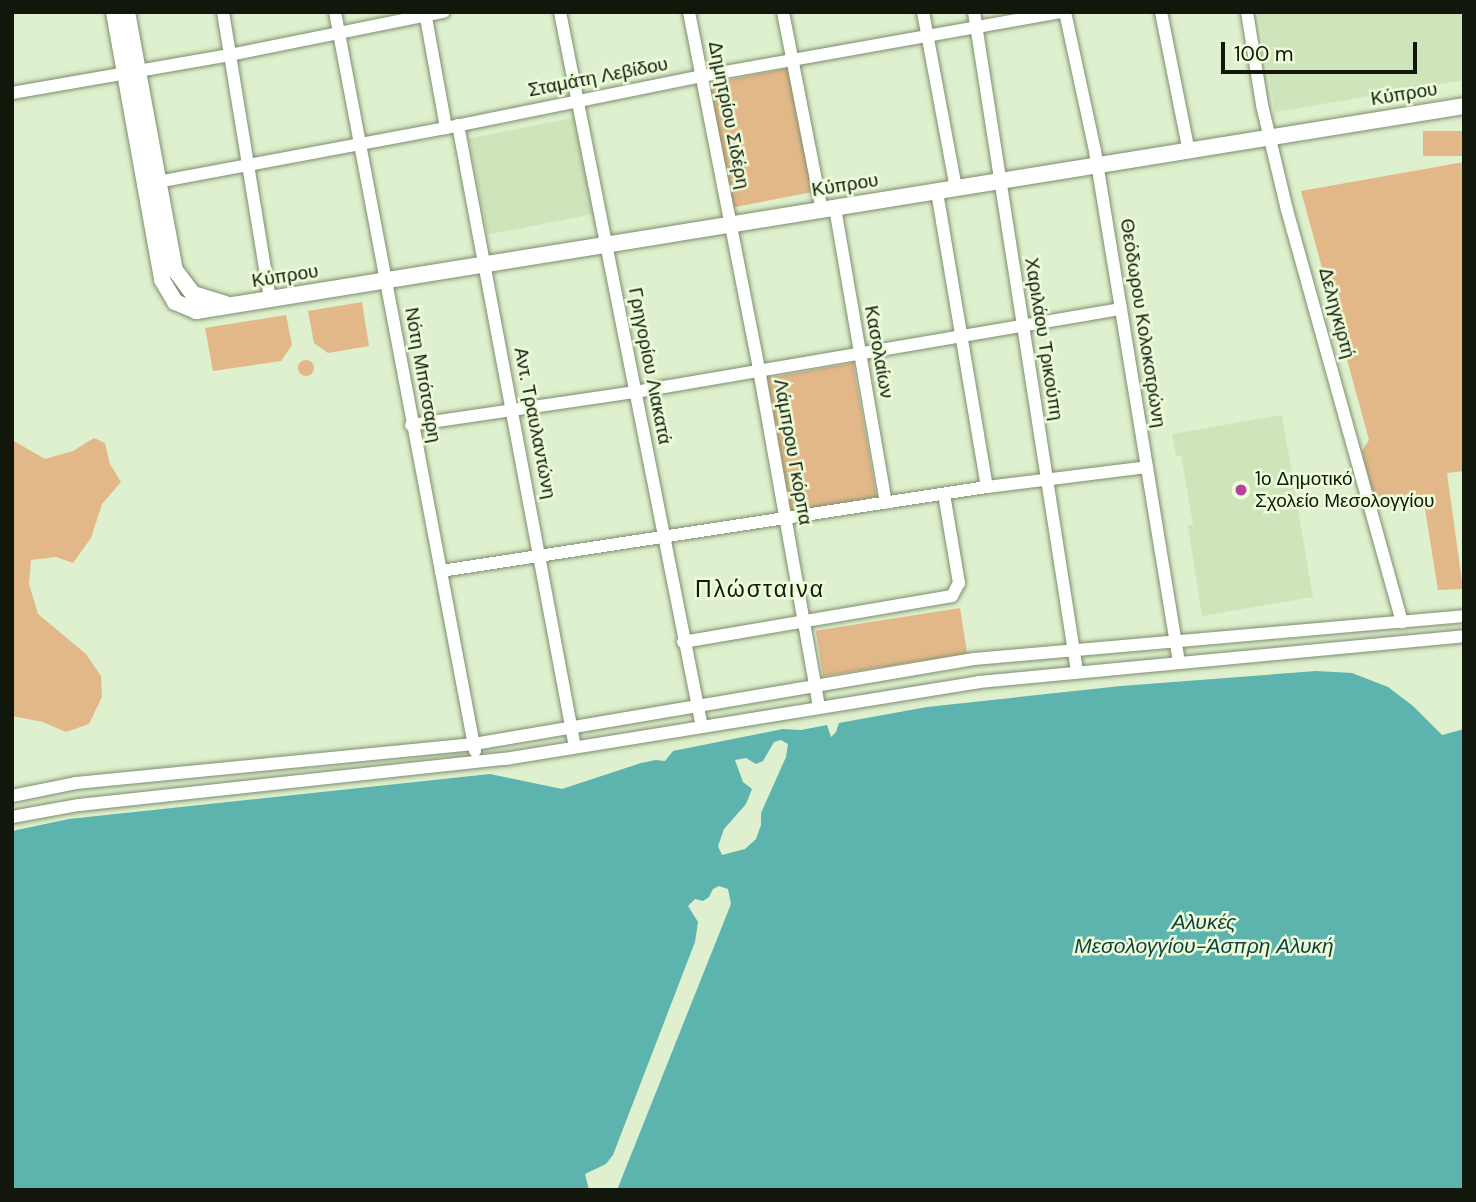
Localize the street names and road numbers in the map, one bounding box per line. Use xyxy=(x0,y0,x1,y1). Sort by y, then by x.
street label: Δημητρίου Σιδέρη xyxy=(704,39,754,191)
street label: Σταμάτη Λεβίδου xyxy=(526,52,670,102)
street label: Κύπρου xyxy=(1369,77,1439,111)
street label: Κύπρου xyxy=(810,168,880,202)
street label: Θεόδωρου Κολοκοτρώνη xyxy=(1115,217,1171,429)
street label: Χαριλάου Τρικούπη xyxy=(1020,256,1068,422)
street label: Κύπρου xyxy=(250,259,320,293)
street label: Δεληγκιρτή xyxy=(1314,265,1360,361)
street label: Γρηγορίου Λιακατά xyxy=(624,286,676,446)
street label: Κασολαίων xyxy=(860,304,898,400)
street label: Νότη Μπότσαρη xyxy=(400,306,446,444)
street label: Αντ. Τραυλαντώνη xyxy=(509,345,561,501)
street label: Λάμπρου Γκόρπα xyxy=(769,377,817,527)

